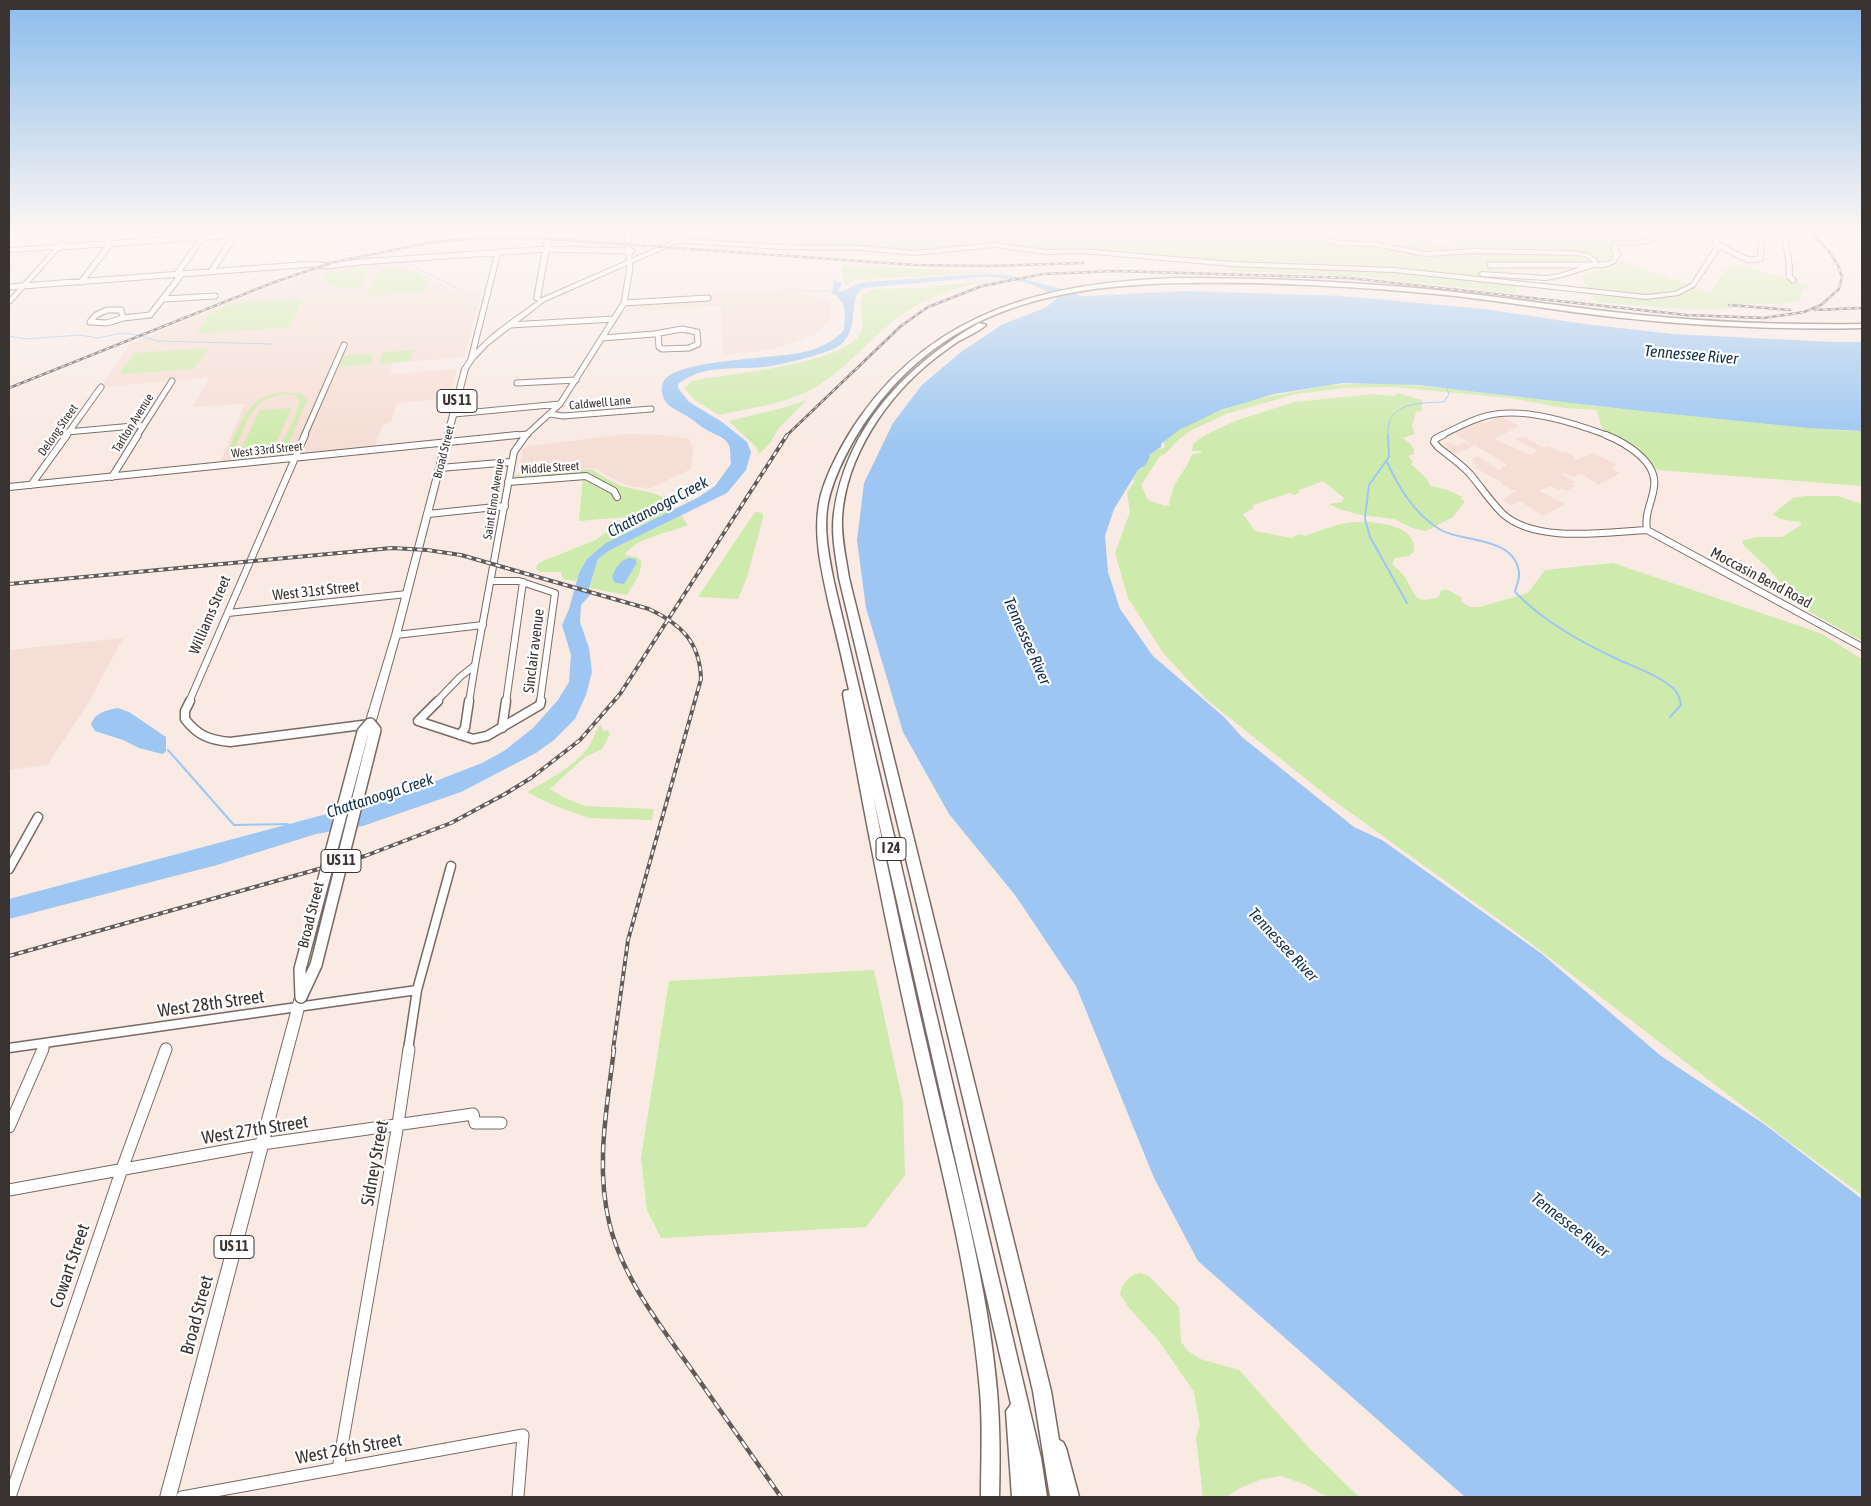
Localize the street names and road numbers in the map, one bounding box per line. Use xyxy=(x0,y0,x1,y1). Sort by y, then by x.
road number: US 11 xyxy=(437,390,477,412)
street label: Tarlton Avenue xyxy=(109,391,157,455)
street label: Caldwell Lane xyxy=(569,393,631,413)
street label: Delong Street xyxy=(35,401,81,459)
street label: Broad Street xyxy=(430,424,458,480)
street label: West 33rd Street xyxy=(231,439,303,461)
street label: Saint Elmo Avenue xyxy=(480,458,508,540)
street label: Middle Street xyxy=(520,459,580,477)
street label: Moccasin Bend Road xyxy=(1707,544,1815,612)
street label: Williams Street xyxy=(185,573,235,657)
street label: West 31st Street xyxy=(272,577,360,605)
street label: Sinclair avenue xyxy=(520,608,548,694)
road number: I 24 xyxy=(876,838,906,861)
road number: US 11 xyxy=(321,849,361,872)
street label: Broad Street xyxy=(294,880,328,950)
street label: West 28th Street xyxy=(156,986,266,1022)
street label: West 27th Street xyxy=(200,1111,310,1149)
street label: Sidney Street xyxy=(357,1119,393,1207)
street label: Cowart Street xyxy=(46,1221,94,1311)
road number: US 11 xyxy=(214,1236,254,1258)
street label: Broad Street xyxy=(176,1273,218,1357)
street label: West 26th Street xyxy=(294,1429,404,1469)

